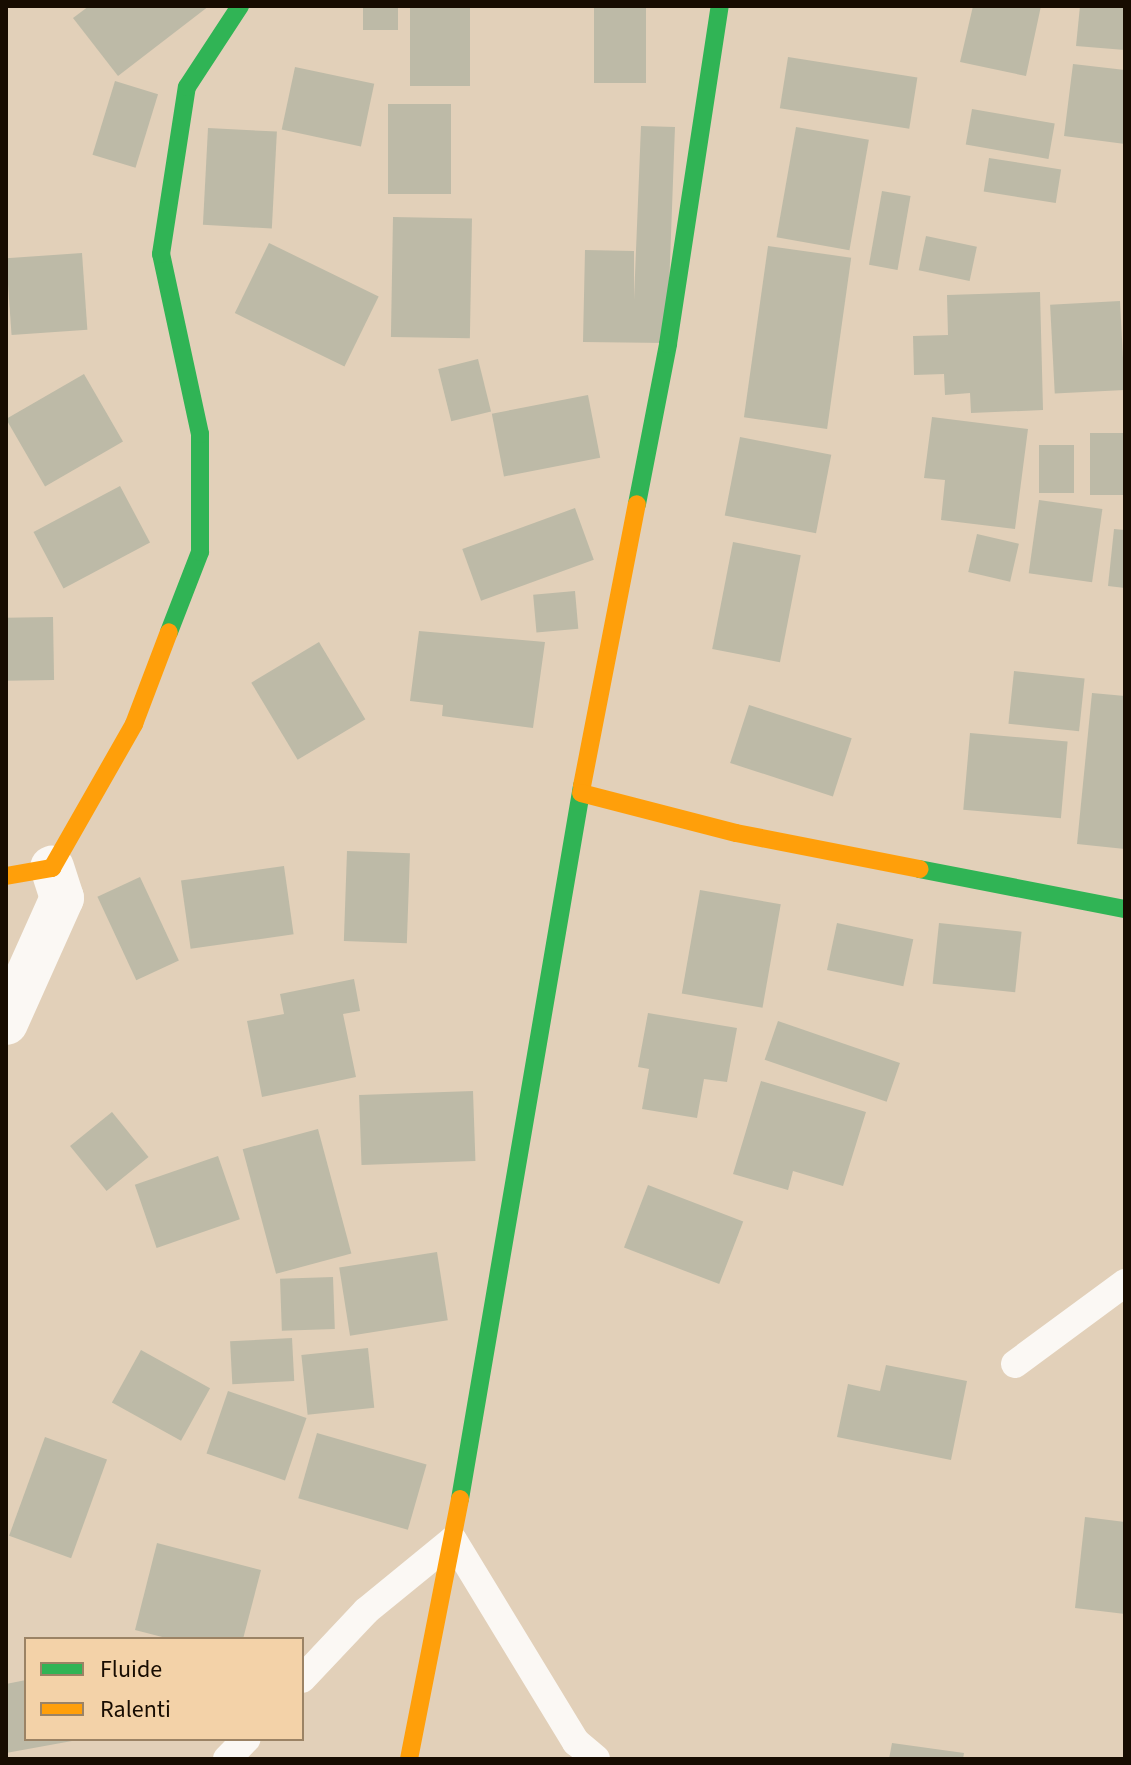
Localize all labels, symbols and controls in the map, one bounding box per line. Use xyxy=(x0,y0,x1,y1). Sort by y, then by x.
legend xyxy=(24,1637,304,1741)
text: Fluide xyxy=(100,1652,162,1687)
text: Ralenti xyxy=(100,1692,171,1727)

